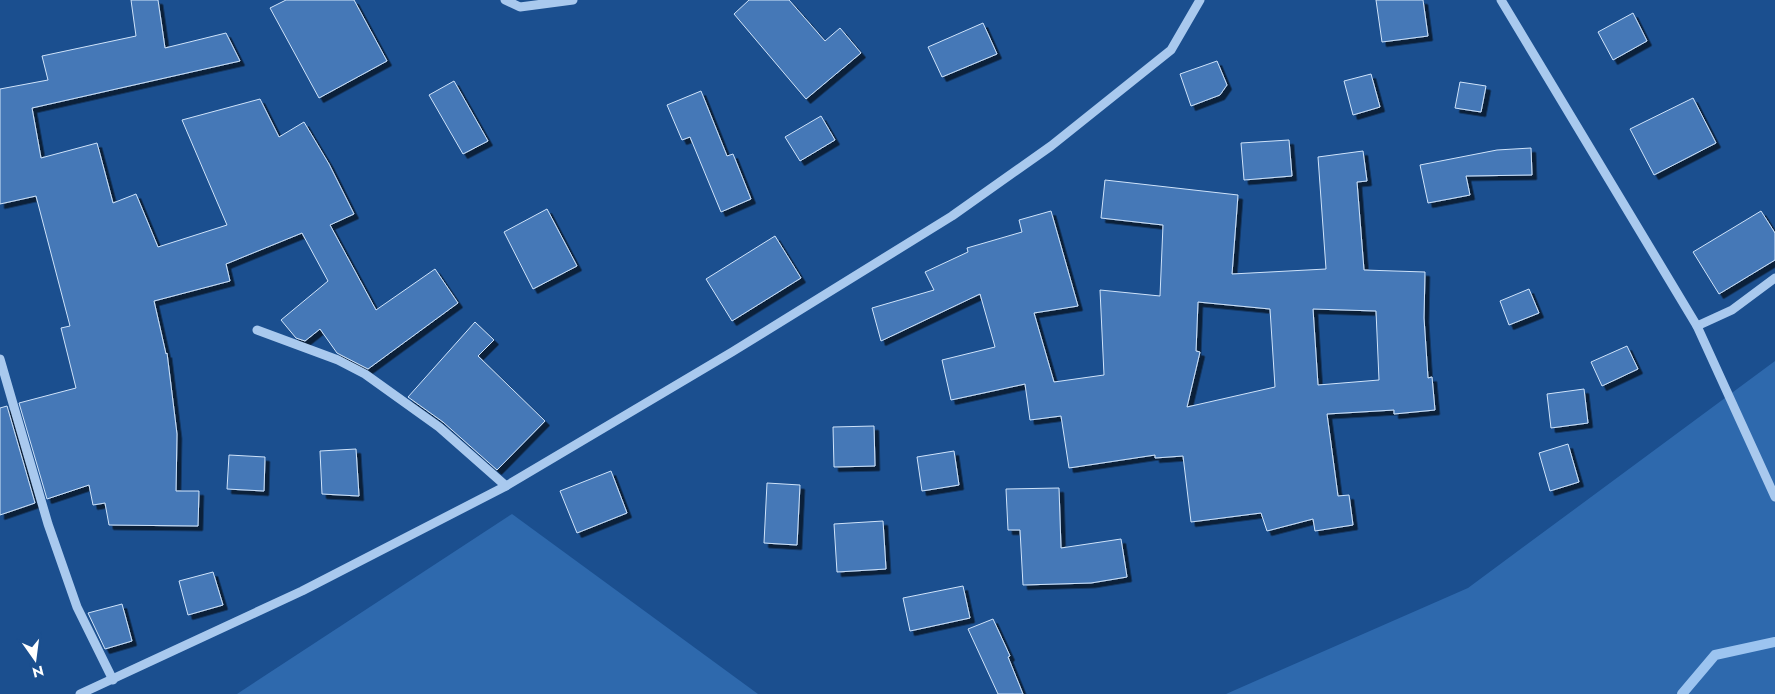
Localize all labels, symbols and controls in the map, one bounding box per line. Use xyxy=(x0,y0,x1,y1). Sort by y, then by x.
north arrow xyxy=(10,634,60,684)
text: N xyxy=(30,661,46,683)

